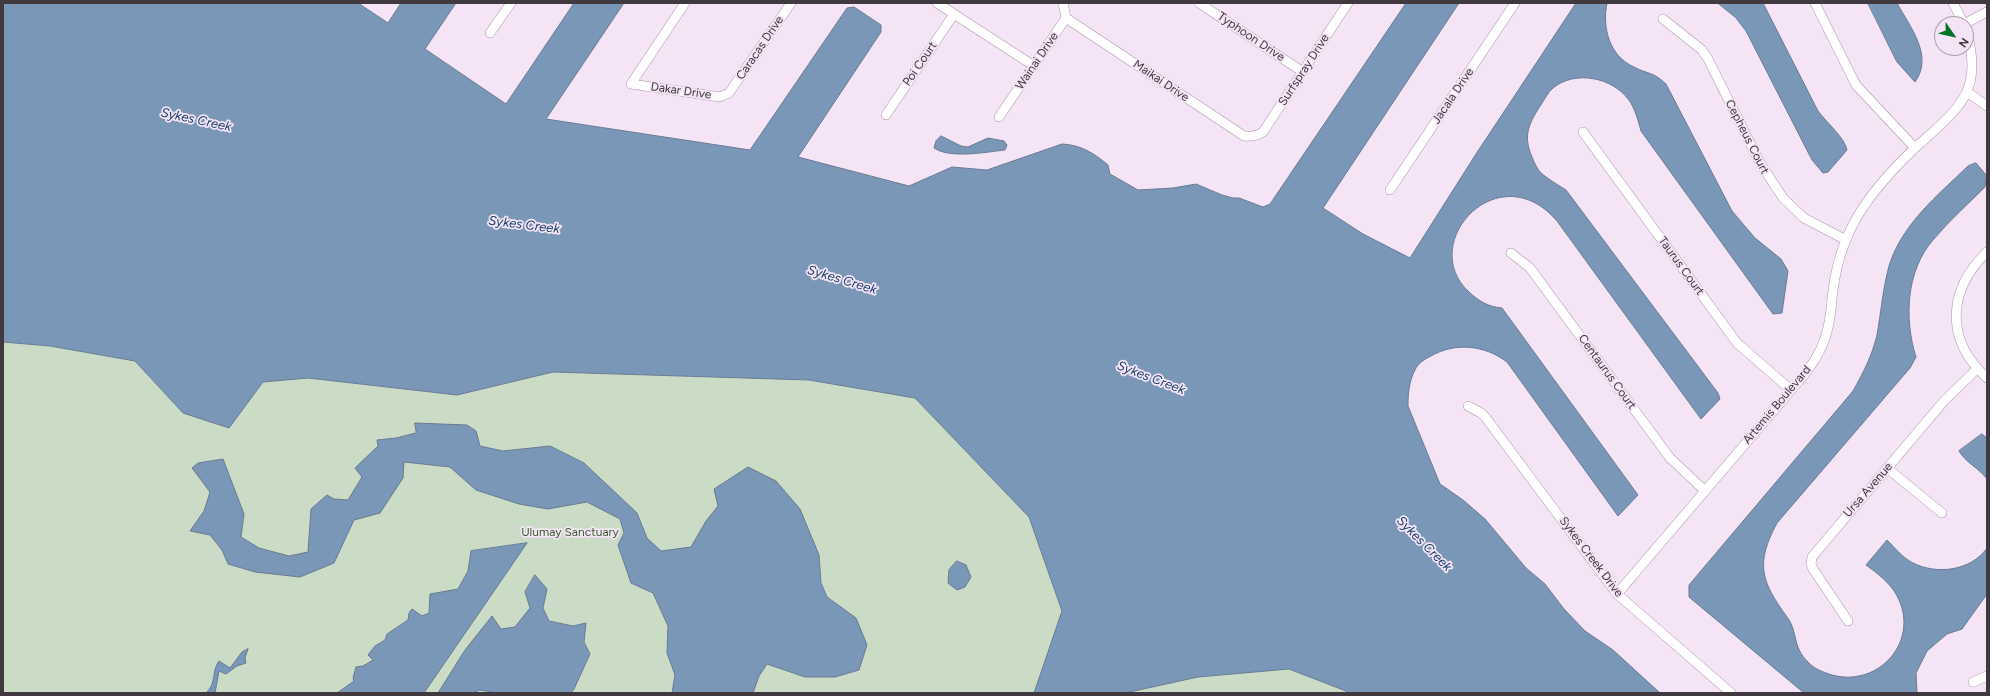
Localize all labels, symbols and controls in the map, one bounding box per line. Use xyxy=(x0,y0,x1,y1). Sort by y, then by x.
street label: Typhoon Drive xyxy=(1215,9,1287,65)
street label: Caracas Drive xyxy=(733,13,787,83)
north arrow xyxy=(1934,16,1974,56)
street label: Wainai Drive xyxy=(1013,30,1061,92)
street label: Surfspray Drive xyxy=(1276,32,1332,108)
text: N xyxy=(1956,35,1971,50)
street label: Poi Court xyxy=(900,39,940,89)
street label: Maikai Drive xyxy=(1130,57,1192,105)
street label: Jacala Drive xyxy=(1429,65,1477,127)
street label: Dakar Drive xyxy=(650,80,712,102)
street label: Cepheus Court xyxy=(1722,97,1772,177)
water label: Sykes Creek xyxy=(159,105,233,135)
water label: Sykes Creek xyxy=(487,213,561,237)
street label: Taurus Court xyxy=(1655,234,1707,298)
water label: Sykes Creek xyxy=(805,262,879,298)
street label: Centaurus Court xyxy=(1575,332,1639,412)
water label: Sykes Creek xyxy=(1115,358,1187,398)
street label: Artemis Boulevard xyxy=(1740,363,1814,447)
street label: Ursa Avenue xyxy=(1840,460,1896,520)
water label: Sykes Creek xyxy=(1393,513,1455,575)
street label: Sykes Creek Drive xyxy=(1556,514,1626,600)
park label: Ulumay Sanctuary xyxy=(521,525,619,539)

